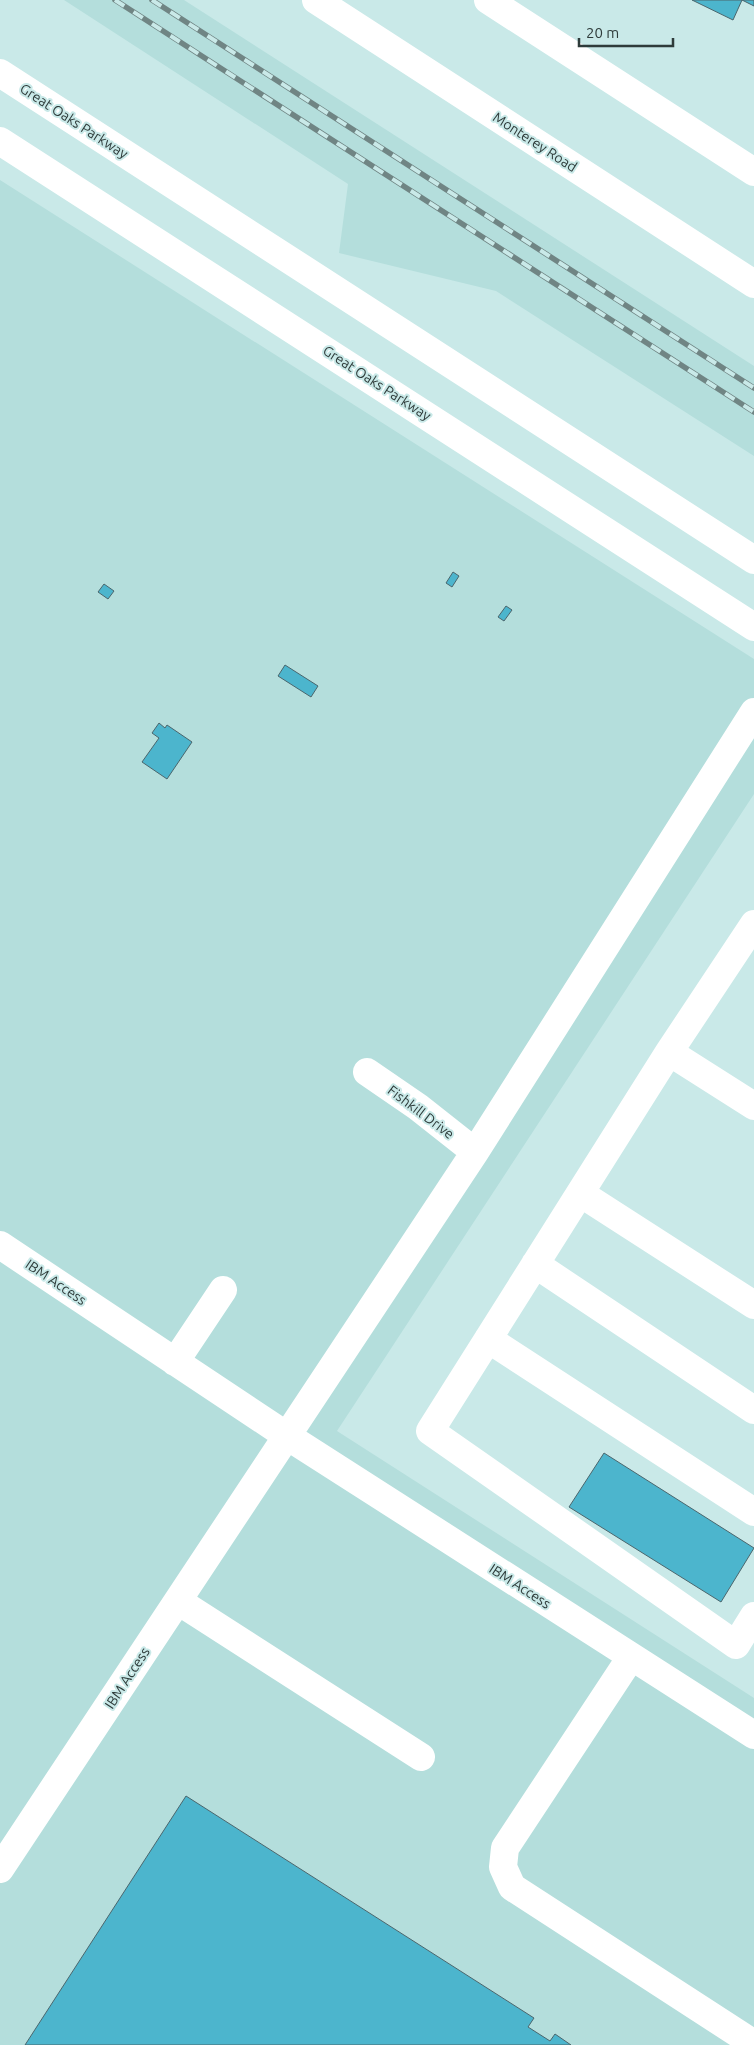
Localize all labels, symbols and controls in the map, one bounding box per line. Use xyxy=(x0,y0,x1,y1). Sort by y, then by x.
scale bar xyxy=(579,15,673,47)
text: 20 m xyxy=(586,24,619,41)
street label: Great Oaks Parkway xyxy=(17,80,131,162)
street label: Monterey Road xyxy=(490,109,580,175)
street label: Great Oaks Parkway xyxy=(320,342,434,424)
street label: Fishkill Drive xyxy=(385,1082,457,1142)
street label: IBM Access xyxy=(23,1256,89,1308)
street label: IBM Access xyxy=(486,1560,554,1612)
street label: IBM Access xyxy=(101,1644,153,1712)

